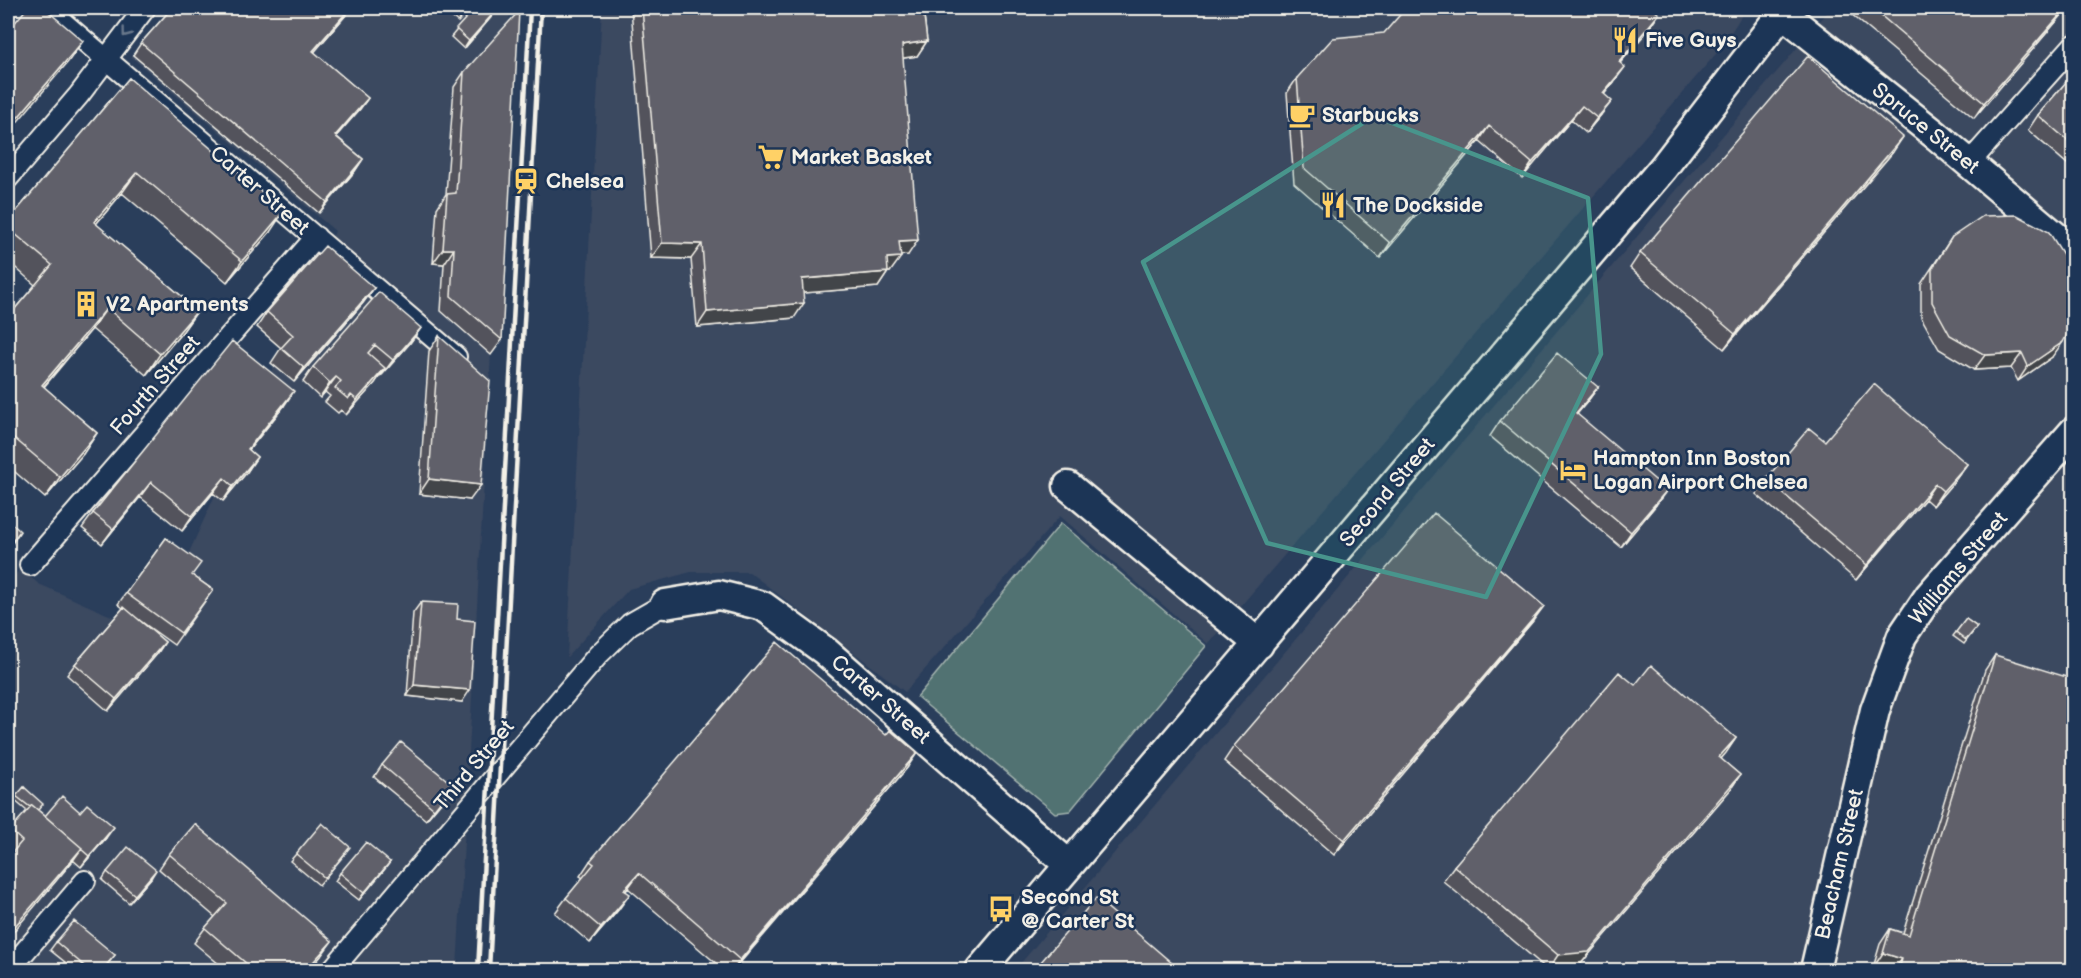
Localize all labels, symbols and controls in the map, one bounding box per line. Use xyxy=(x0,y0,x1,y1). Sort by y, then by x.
restaurant icon: Five Guys xyxy=(1610,25,1640,55)
one-way arrow xyxy=(122,26,133,37)
place label: Five Guys xyxy=(1645,28,1737,53)
street label: Spruce Street xyxy=(1867,78,1985,180)
cafe icon: Starbucks xyxy=(1287,100,1317,130)
place label: Starbucks xyxy=(1322,103,1419,128)
street label: Carter Street xyxy=(205,140,315,241)
supermarket icon: Market Basket xyxy=(756,142,786,172)
place label: Market Basket xyxy=(791,145,932,170)
station icon: Chelsea xyxy=(511,166,541,196)
place label: Chelsea xyxy=(546,169,624,194)
restaurant icon: The Dockside xyxy=(1318,190,1348,220)
place label: The Dockside xyxy=(1353,193,1483,218)
building icon: V2 Apartments xyxy=(71,289,101,319)
place label: V2 Apartments xyxy=(106,292,249,317)
street label: Fourth Street xyxy=(105,330,206,440)
street label: Second Street xyxy=(1334,432,1441,552)
place label: Hampton Inn Boston Logan Airport Chelsea xyxy=(1593,446,1808,495)
hotel icon: Hampton Inn Boston Logan Airport Chelsea xyxy=(1558,455,1588,485)
street label: Williams Street xyxy=(1904,506,2013,630)
street label: Carter Street xyxy=(826,649,936,750)
street label: Third Street xyxy=(429,714,520,816)
street label: Beacham Street xyxy=(1810,786,1869,942)
place label: Second St @ Carter St xyxy=(1021,885,1134,934)
bus stop icon: Second St @ Carter St xyxy=(986,894,1016,924)

